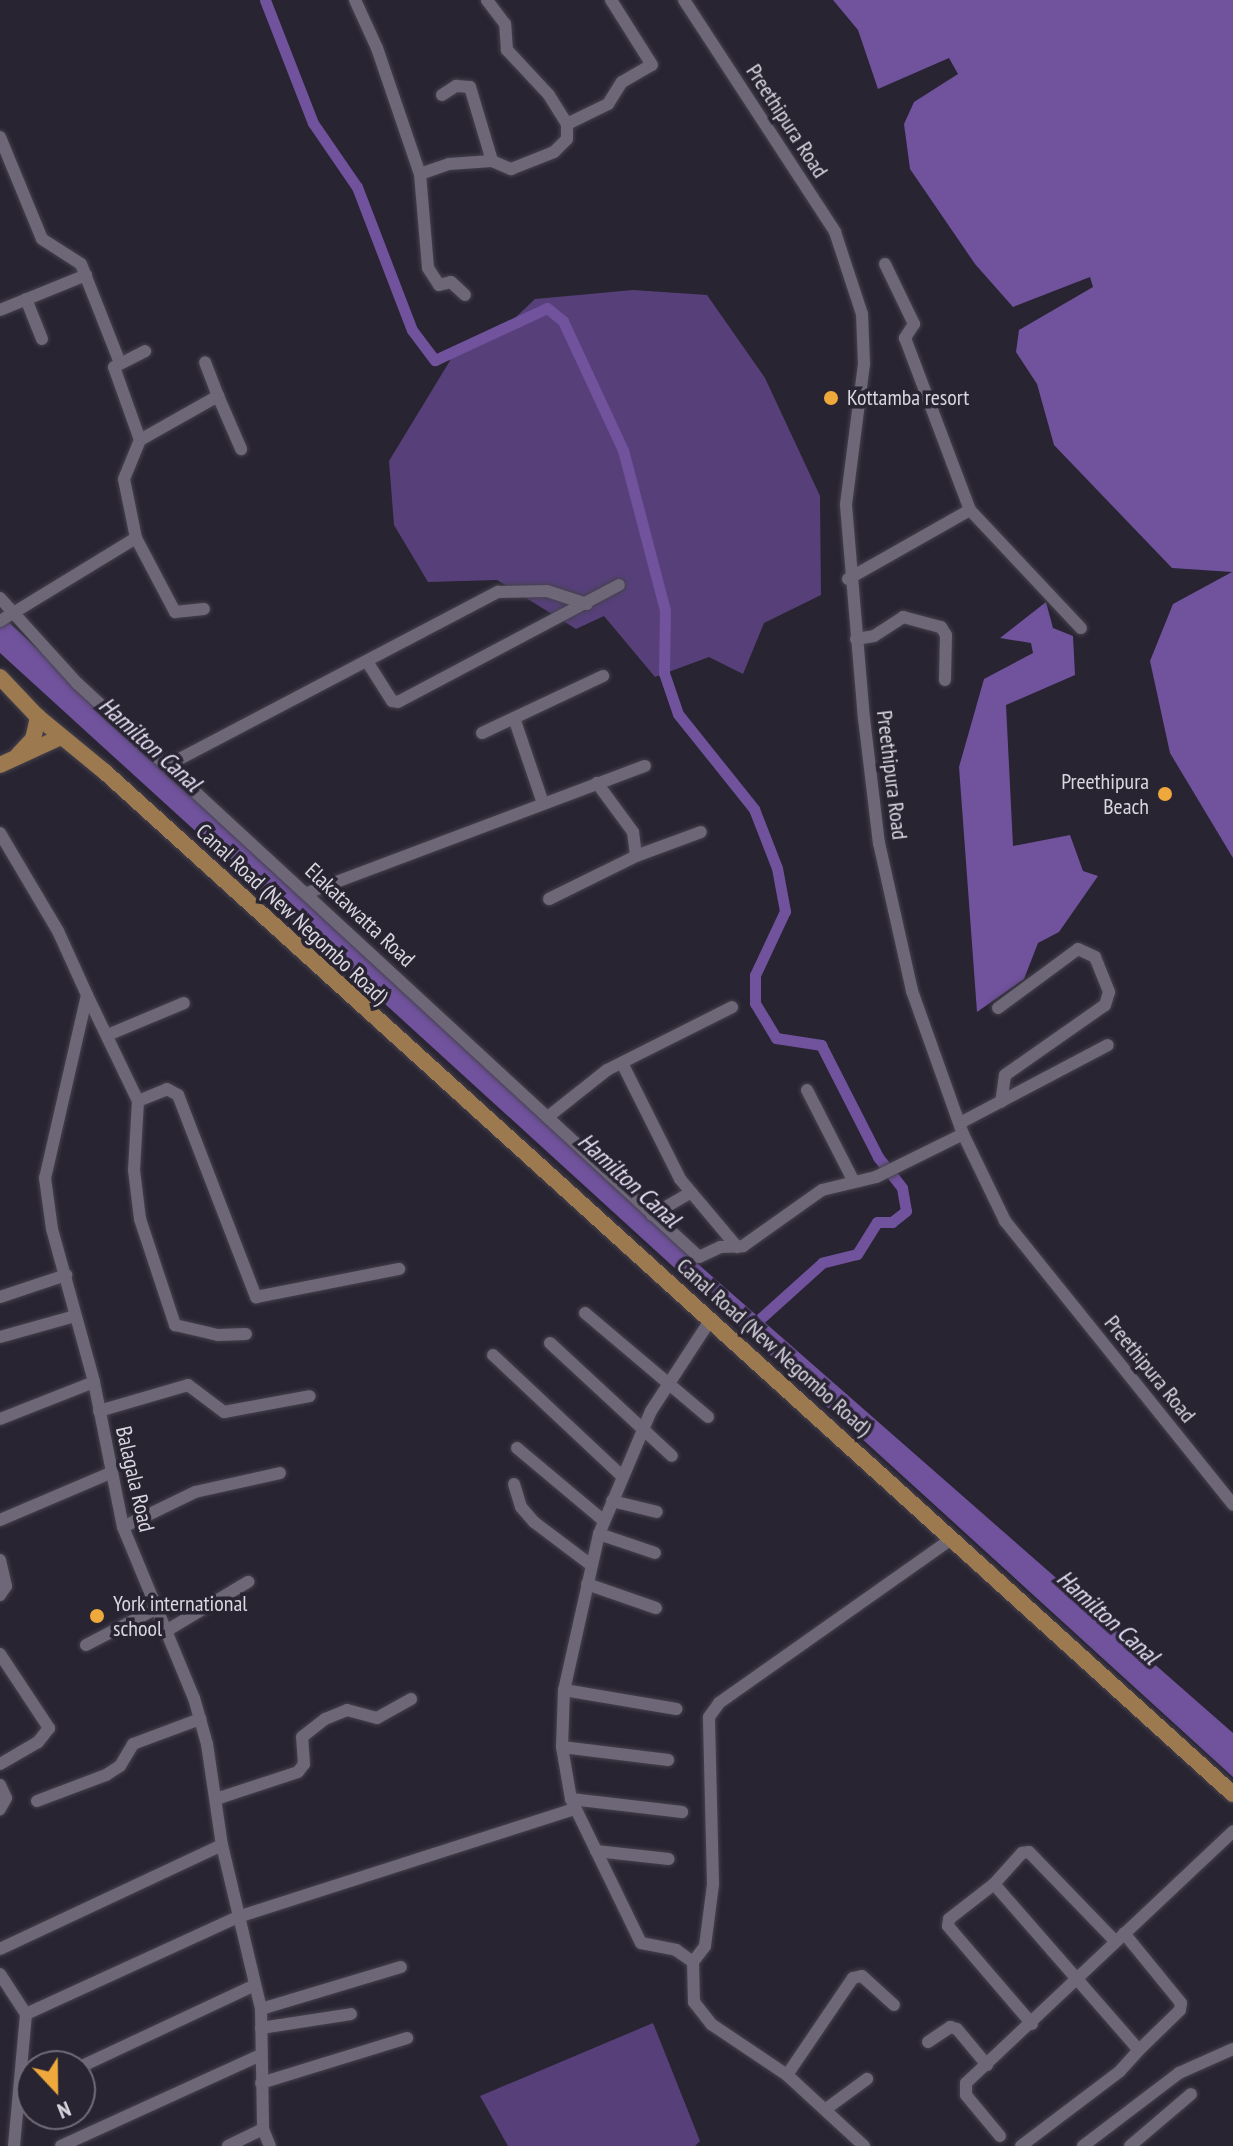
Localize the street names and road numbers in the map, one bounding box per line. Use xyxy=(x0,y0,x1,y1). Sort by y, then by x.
street label: Preethipura Road xyxy=(741,59,833,183)
street label: Preethipura Road xyxy=(871,709,913,841)
street label: Canal Road (New Negombo Road) xyxy=(190,818,394,1010)
street label: Elakatawatta Road xyxy=(300,857,420,973)
street label: Canal Road (New Negombo Road) xyxy=(671,1253,877,1441)
street label: Preethipura Road xyxy=(1099,1310,1201,1428)
street label: Balagala Road xyxy=(110,1424,160,1534)

